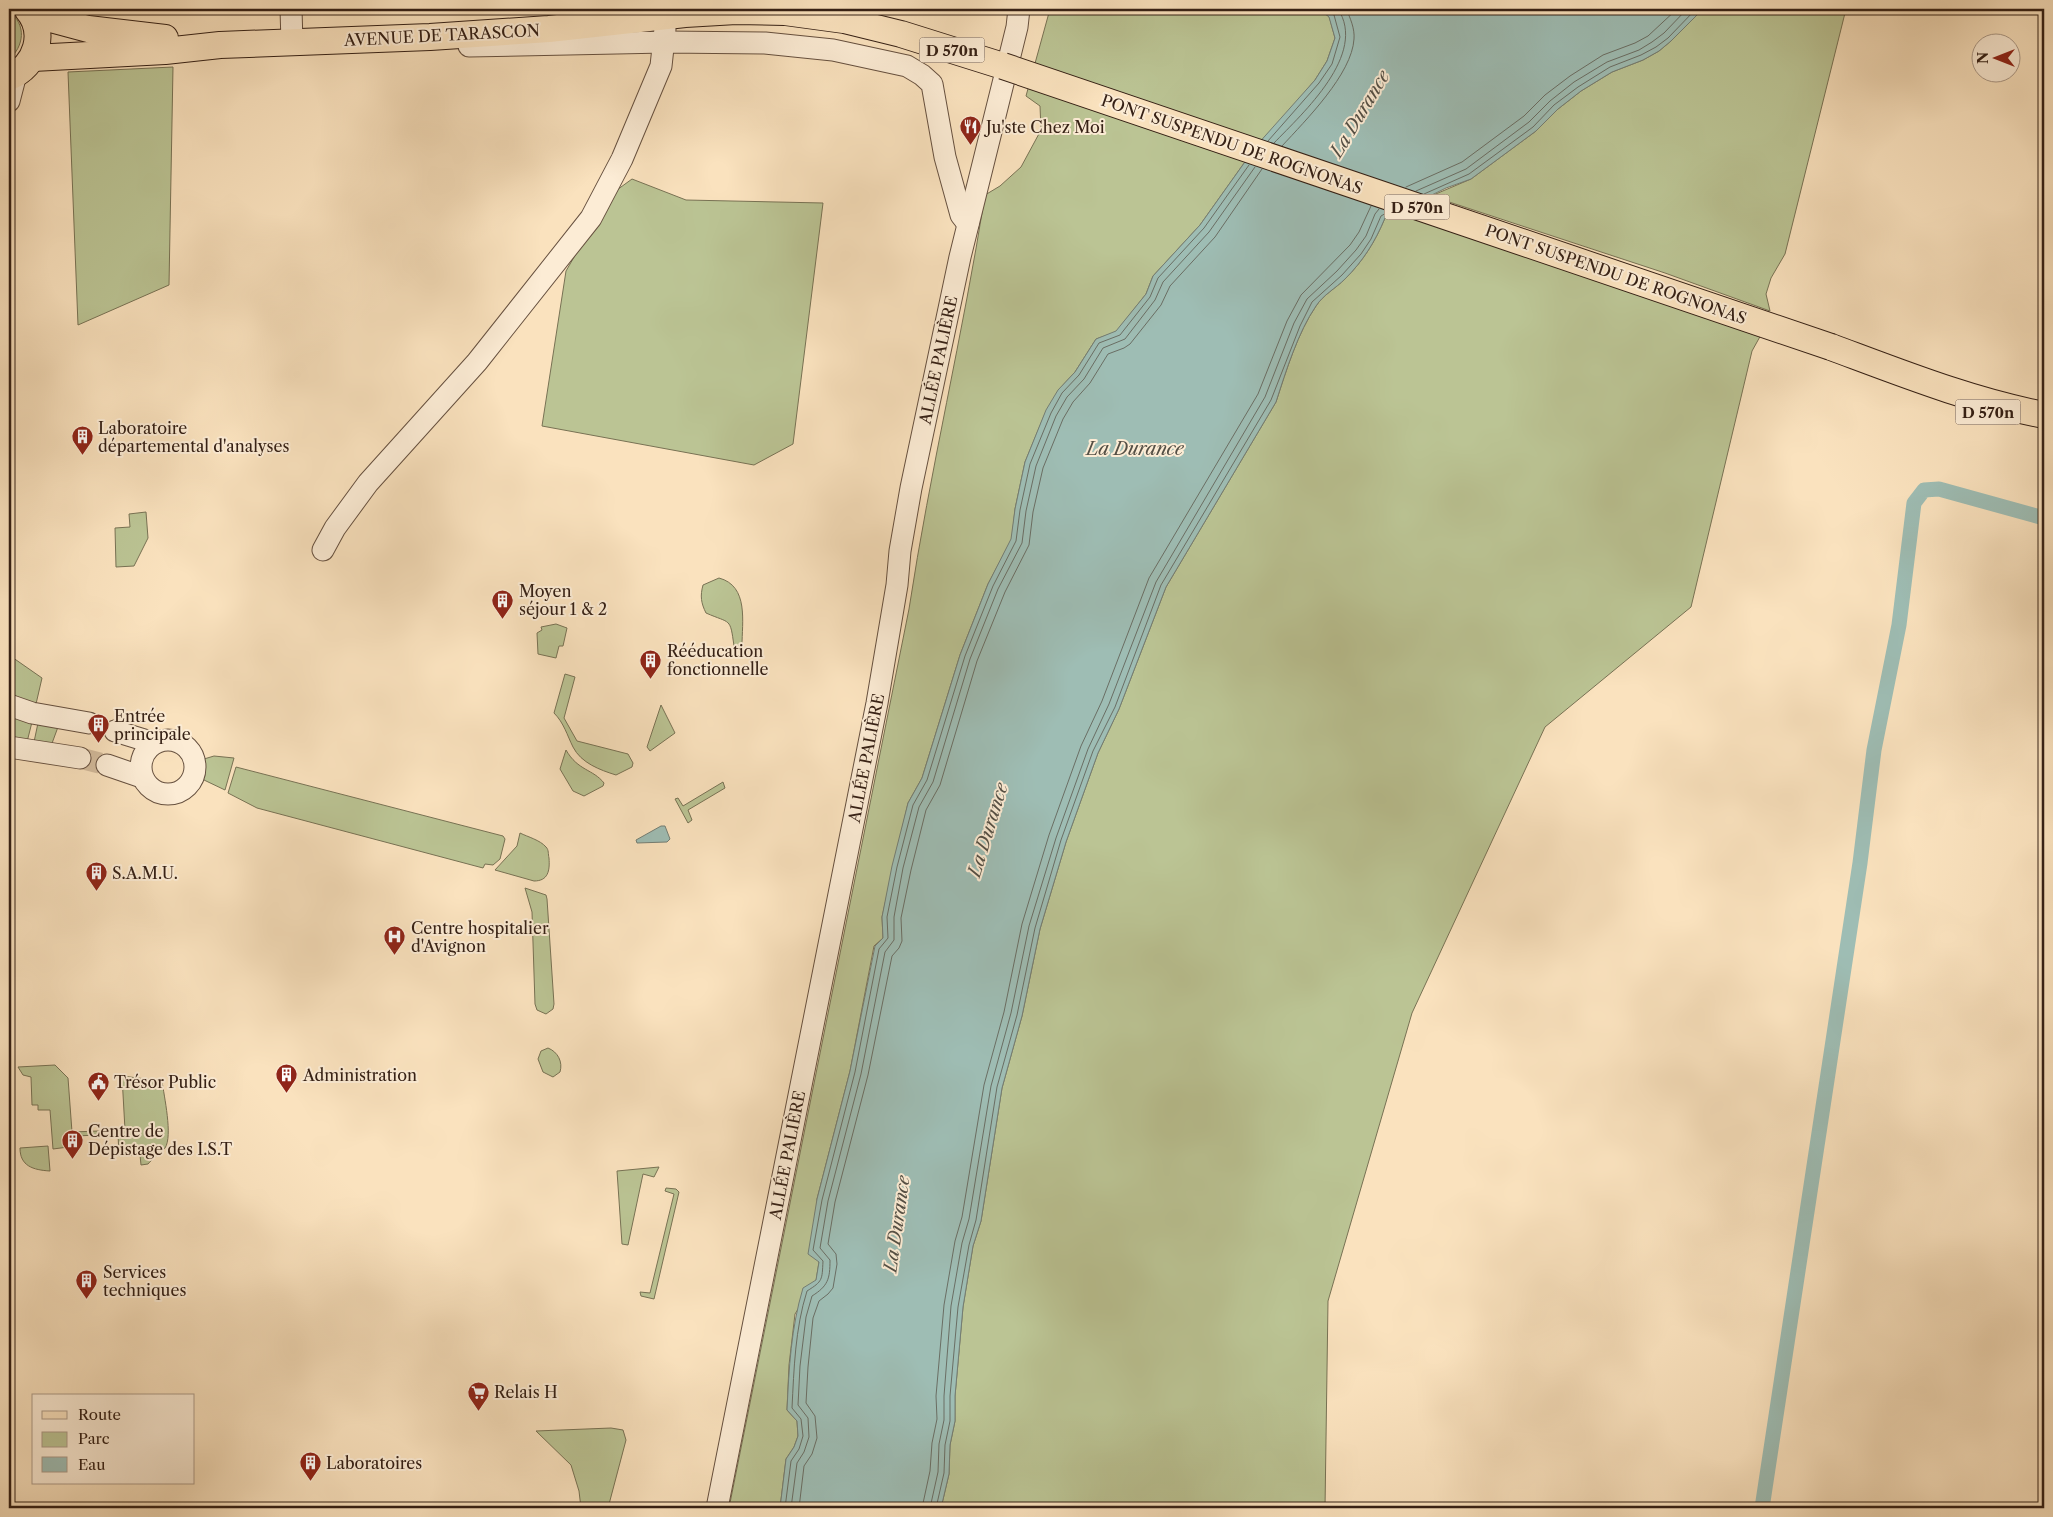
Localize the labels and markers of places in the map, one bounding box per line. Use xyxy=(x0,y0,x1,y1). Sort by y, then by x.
restaurant icon: Ju'ste Chez Moi xyxy=(958,115,982,146)
place label: Ju'ste Chez Moi xyxy=(983,117,1105,137)
place label: Laboratoire départemental d'analyses xyxy=(98,418,289,456)
building icon: Laboratoire départemental d'analyses xyxy=(70,425,94,456)
place label: Moyen séjour 1 & 2 xyxy=(519,581,607,619)
building icon: Moyen séjour 1 & 2 xyxy=(491,588,515,619)
place label: Rééducation fonctionnelle xyxy=(667,641,769,679)
building icon: Rééducation fonctionnelle xyxy=(639,648,663,679)
place label: Entrée principale xyxy=(114,706,191,744)
building icon: Entrée principale xyxy=(86,713,110,744)
building icon: S.A.M.U. xyxy=(84,861,108,892)
place label: S.A.M.U. xyxy=(112,863,178,883)
place label: Centre hospitalier d'Avignon xyxy=(411,918,549,956)
hospital icon: Centre hospitalier d'Avignon xyxy=(383,925,407,956)
building icon: Administration xyxy=(275,1063,299,1094)
place label: Administration xyxy=(302,1065,417,1085)
public building icon: Trésor Public xyxy=(86,1070,110,1101)
place label: Trésor Public xyxy=(114,1072,216,1092)
place label: Centre de Dépistage des I.S.T xyxy=(88,1121,232,1159)
building icon: Centre de Dépistage des I.S.T xyxy=(60,1128,84,1159)
place label: Services techniques xyxy=(103,1262,186,1300)
building icon: Services techniques xyxy=(75,1269,99,1300)
supermarket icon: Relais H xyxy=(466,1380,490,1411)
place label: Relais H xyxy=(494,1382,558,1402)
building icon: Laboratoires xyxy=(298,1451,322,1482)
place label: Laboratoires xyxy=(326,1453,422,1473)

